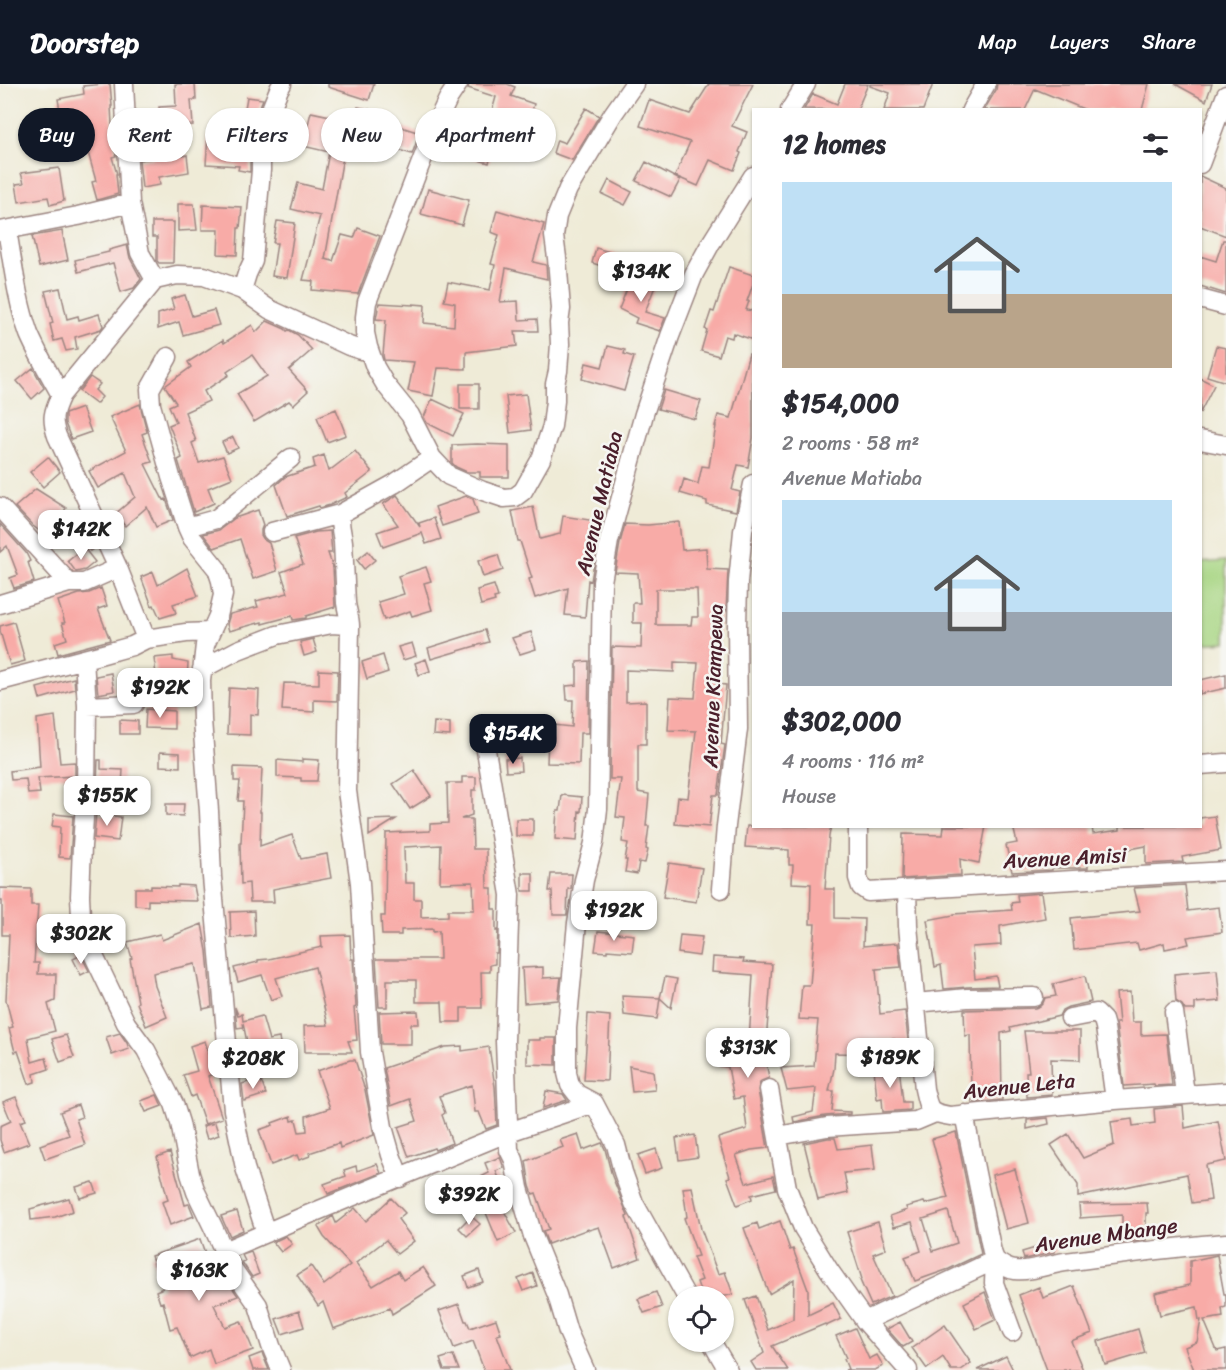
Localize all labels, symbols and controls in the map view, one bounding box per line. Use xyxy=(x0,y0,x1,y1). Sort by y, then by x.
text: Doorstep xyxy=(30,18,139,67)
text: Map xyxy=(978,23,1017,61)
text: Layers xyxy=(1050,23,1109,61)
text: Share xyxy=(1142,23,1196,61)
chip: Buy xyxy=(18,108,95,162)
chip: Rent xyxy=(107,108,193,162)
chip: Filters xyxy=(205,108,309,162)
chip: New xyxy=(321,108,403,162)
chip: Apartment xyxy=(415,108,556,162)
text: 12 homes xyxy=(782,121,886,167)
icon: filters xyxy=(1139,128,1172,161)
icon: home xyxy=(923,221,1031,329)
pin: $134K xyxy=(599,252,683,303)
text: $134K xyxy=(612,254,670,289)
text: $154,000 xyxy=(782,380,899,426)
text: 2 rooms · 58 m² xyxy=(782,426,919,461)
street label: Avenue Matiaba xyxy=(564,427,634,580)
text: Avenue Matiaba xyxy=(782,461,922,496)
pin: $142K xyxy=(39,510,123,561)
text: $142K xyxy=(52,512,110,547)
icon: home xyxy=(923,539,1031,647)
street label: Avenue Kiampewa xyxy=(691,603,735,770)
pin: $192K xyxy=(118,668,202,719)
text: $192K xyxy=(131,670,189,705)
text: $302,000 xyxy=(782,698,902,744)
pin: $154K xyxy=(471,714,555,765)
text: $154K xyxy=(484,716,542,751)
text: 4 rooms · 116 m² xyxy=(782,744,924,779)
pin: $155K xyxy=(65,776,149,827)
text: $155K xyxy=(78,778,136,813)
text: House xyxy=(782,779,836,814)
street label: Avenue Amisi xyxy=(1001,836,1129,880)
pin: $192K xyxy=(572,891,656,942)
text: $192K xyxy=(585,893,643,928)
pin: $302K xyxy=(39,914,123,965)
text: $302K xyxy=(51,916,111,951)
pin: $313K xyxy=(706,1028,790,1079)
text: $313K xyxy=(720,1030,776,1065)
pin: $189K xyxy=(848,1038,932,1089)
pin: $208K xyxy=(211,1039,295,1090)
text: $189K xyxy=(861,1040,919,1075)
text: $208K xyxy=(222,1041,284,1076)
street label: Avenue Leta xyxy=(960,1061,1077,1111)
pin: $392K xyxy=(427,1175,511,1226)
text: $392K xyxy=(439,1177,499,1212)
street label: Avenue Mbange xyxy=(1031,1206,1180,1264)
pin: $163K xyxy=(157,1251,241,1302)
text: $163K xyxy=(171,1253,227,1288)
map controls xyxy=(668,1286,734,1352)
button: locate xyxy=(668,1286,734,1352)

